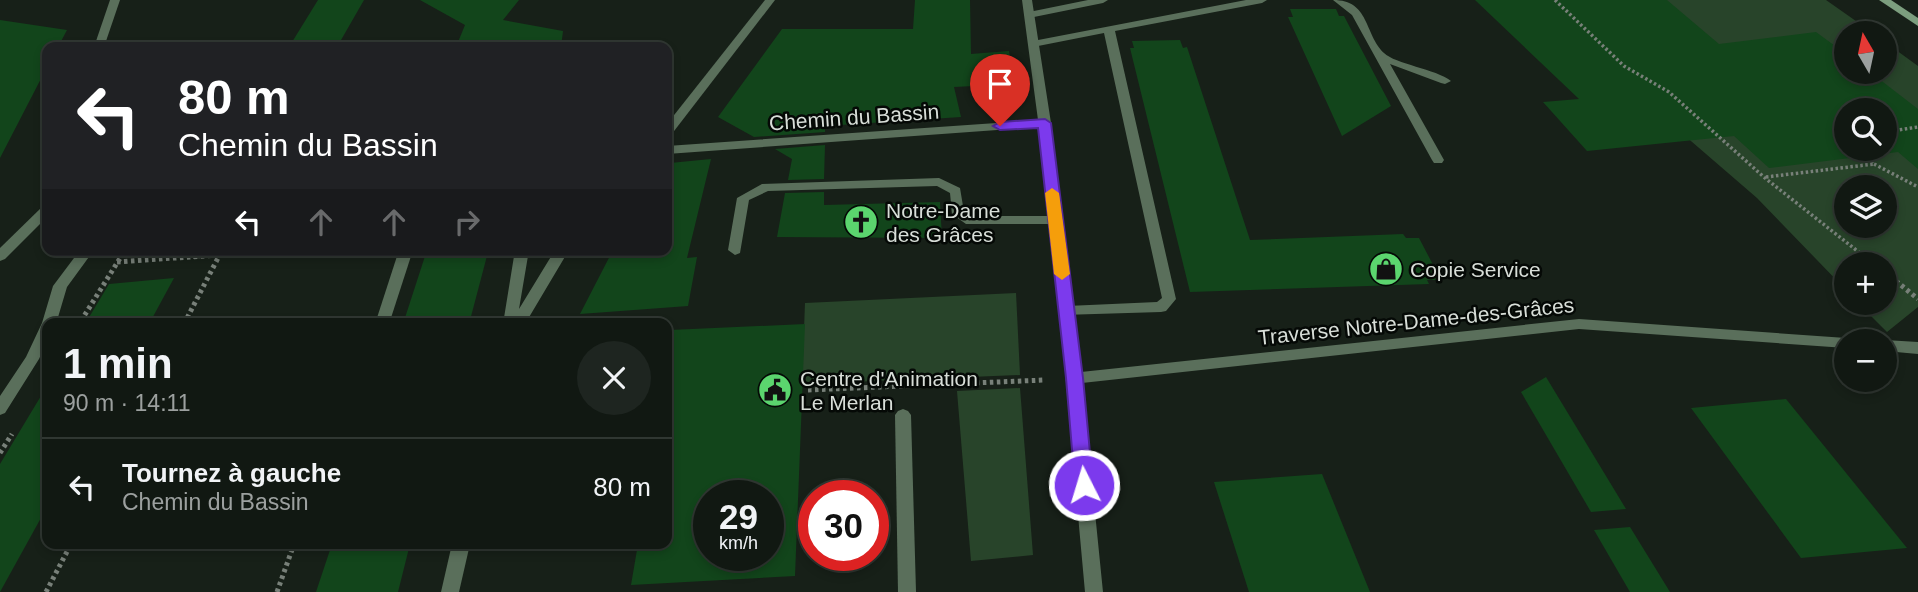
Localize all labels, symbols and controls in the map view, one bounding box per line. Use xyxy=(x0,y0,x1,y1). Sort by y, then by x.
north arrow xyxy=(1834,21,1897,84)
map controls xyxy=(1834,21,1897,392)
pin xyxy=(970,54,1030,126)
icon: arrive xyxy=(981,65,1019,103)
icon: left xyxy=(63,70,154,161)
text: 80 m xyxy=(178,70,290,124)
button: search xyxy=(1834,98,1897,161)
street label: Chemin du Bassin xyxy=(768,100,940,134)
text: Chemin du Bassin xyxy=(178,127,438,163)
button: layers xyxy=(1834,175,1897,238)
place label: Notre-Dame des Grâces xyxy=(886,199,1000,246)
icon: left xyxy=(229,203,267,241)
icon: ahead xyxy=(302,203,340,241)
icon: ahead xyxy=(375,203,413,241)
icon: right xyxy=(448,203,486,241)
church icon: Notre-Dame des Grâces xyxy=(842,203,880,241)
shop icon: Copie Service xyxy=(1367,250,1405,288)
button: + xyxy=(1834,252,1897,315)
place label: Copie Service xyxy=(1410,258,1541,281)
street label: Traverse Notre-Dame-des-Grâces xyxy=(1257,293,1575,349)
button: − xyxy=(1834,329,1897,392)
text: 1 min xyxy=(63,340,173,387)
button: close xyxy=(577,341,651,415)
place label: Centre d'Animation Le Merlan xyxy=(800,367,978,414)
public building icon: Centre d'Animation Le Merlan xyxy=(756,371,794,409)
text: 90 m · 14:11 xyxy=(63,390,190,416)
position arrow xyxy=(1047,448,1121,522)
text: Tournez à gauche xyxy=(122,458,341,488)
icon: left xyxy=(63,468,101,506)
text: 80 m xyxy=(593,472,651,502)
speed limit sign: 30 xyxy=(798,480,889,571)
text: Chemin du Bassin xyxy=(122,489,309,515)
text: 29 xyxy=(719,497,758,536)
text: km/h xyxy=(719,533,758,553)

